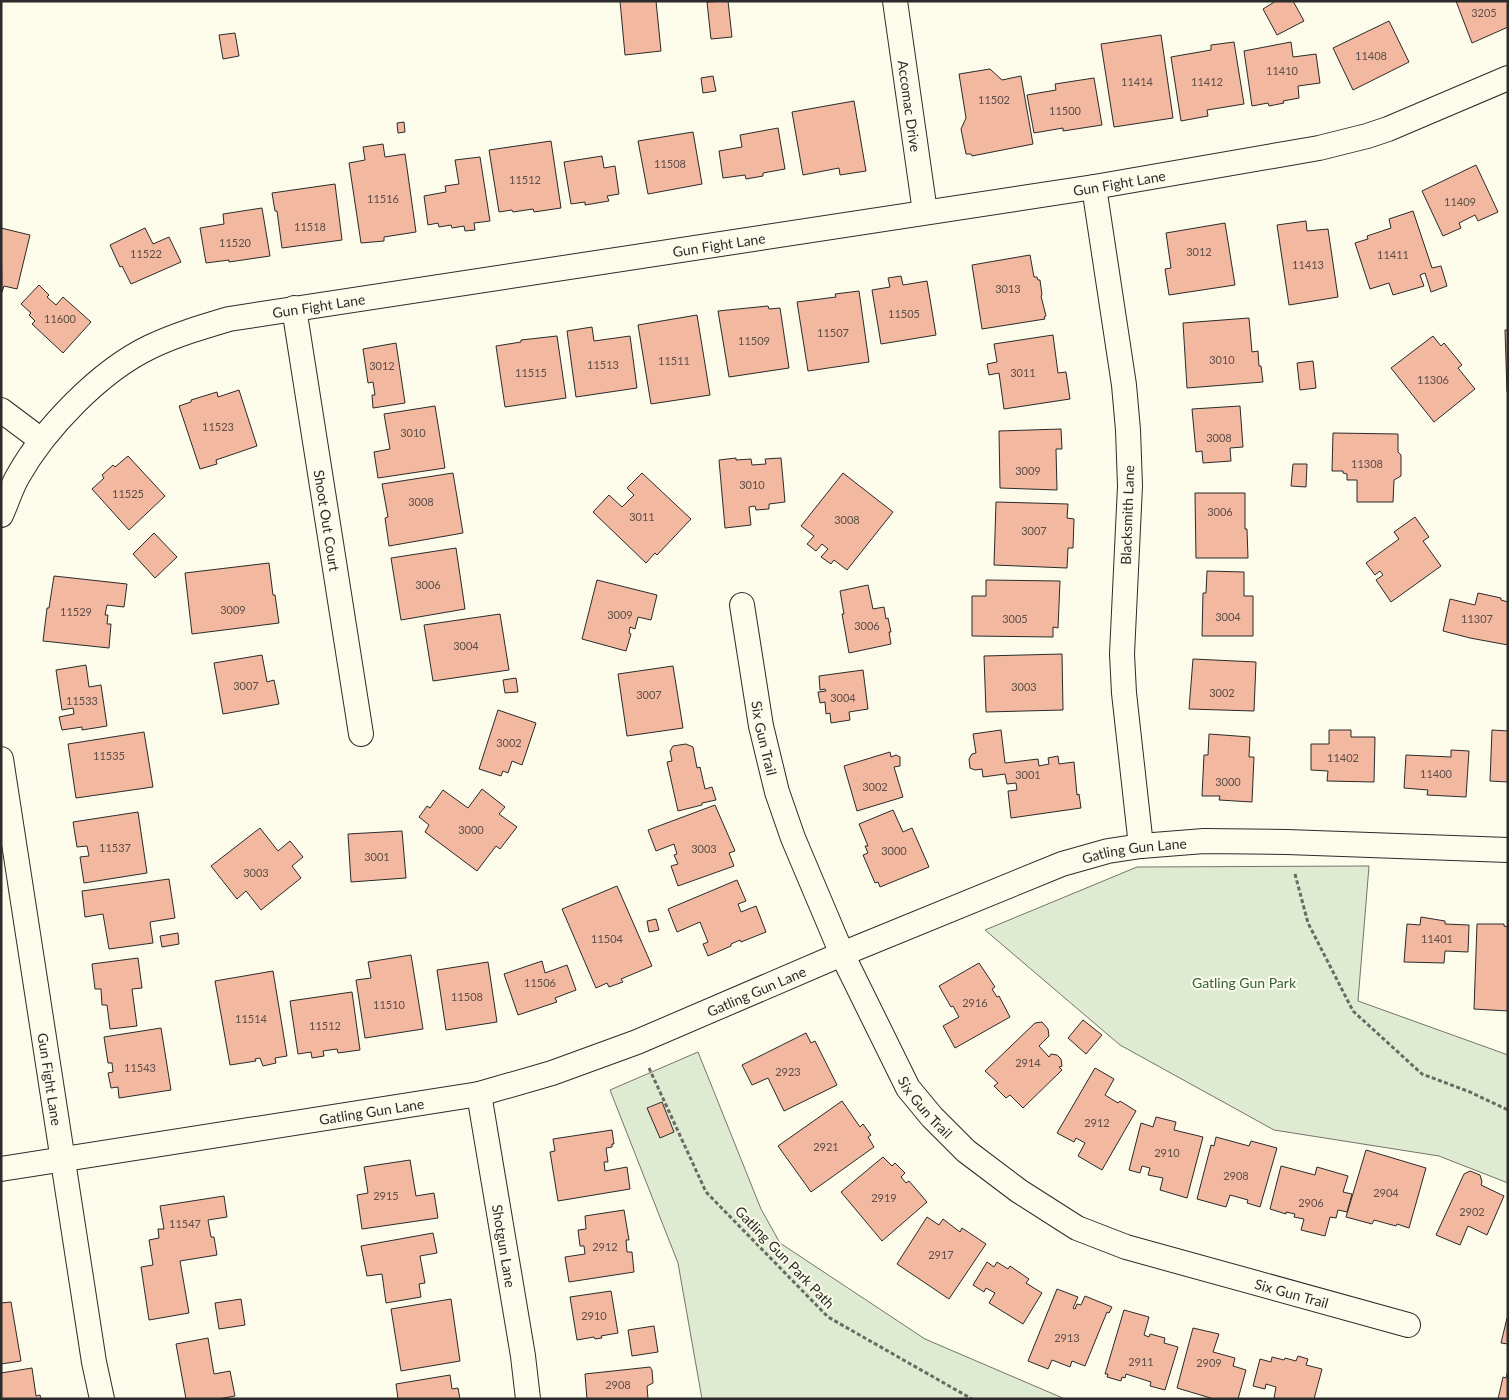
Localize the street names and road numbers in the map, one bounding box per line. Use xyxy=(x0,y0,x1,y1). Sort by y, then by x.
street label: Accomac Drive xyxy=(895,59,925,153)
street label: Gun Fight Lane xyxy=(1072,166,1167,199)
street label: Gun Fight Lane xyxy=(671,229,767,260)
street label: Gun Fight Lane xyxy=(271,290,366,321)
street label: Blacksmith Lane xyxy=(1117,465,1137,565)
street label: Shoot Out Court xyxy=(311,469,344,572)
street label: Six Gun Trail xyxy=(749,700,781,777)
street label: Gatling Gun Lane xyxy=(1080,834,1187,867)
street label: Gatling Gun Lane xyxy=(704,962,808,1020)
street label: Gun Fight Lane xyxy=(35,1032,66,1127)
street label: Six Gun Trail xyxy=(895,1073,956,1141)
street label: Gatling Gun Lane xyxy=(318,1094,425,1127)
street label: Gatling Gun Park Path xyxy=(732,1202,838,1312)
street label: Shotgun Lane xyxy=(489,1203,520,1289)
street label: Six Gun Trail xyxy=(1253,1275,1331,1311)

